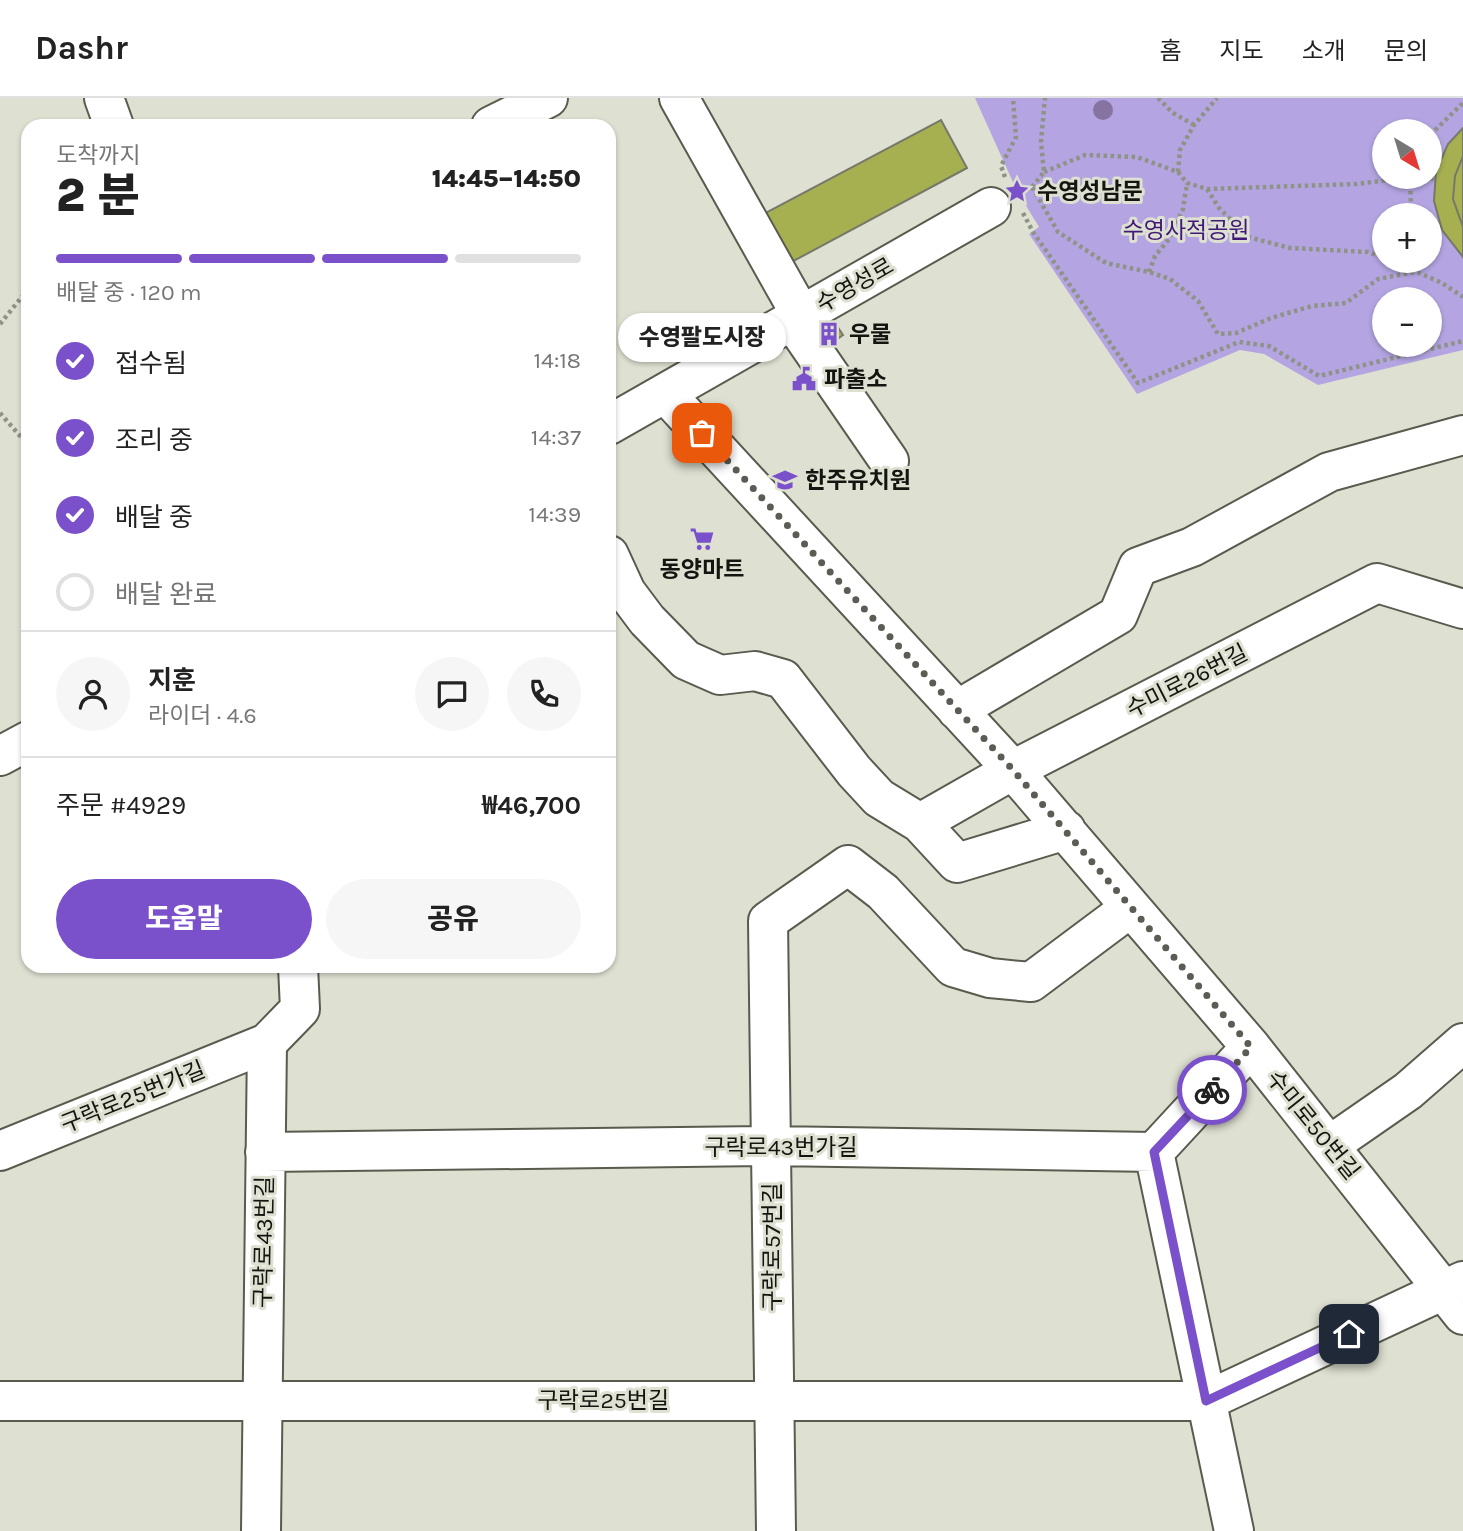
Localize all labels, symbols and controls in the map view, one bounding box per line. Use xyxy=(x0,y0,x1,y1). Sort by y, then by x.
text: Dashr xyxy=(35,29,128,67)
text: 홈 xyxy=(1159,37,1181,65)
text: 지도 xyxy=(1219,37,1264,65)
text: 소개 xyxy=(1302,37,1346,65)
text: 문의 xyxy=(1384,37,1428,65)
north arrow xyxy=(1372,119,1442,189)
map controls xyxy=(1372,119,1442,357)
text: 도착까지 xyxy=(56,142,141,169)
text: 14:45–14:50 xyxy=(432,163,581,194)
text: 2 분 xyxy=(56,169,140,223)
place icon: 수영성남문 xyxy=(1003,177,1031,205)
place label: 수영성남문 xyxy=(1037,178,1143,205)
button: + xyxy=(1372,203,1442,273)
park label: 수영사적공원 xyxy=(1123,217,1249,244)
street label: 수영성로 xyxy=(812,252,898,318)
text: 배달 중 · 120 m xyxy=(56,279,202,306)
button: − xyxy=(1372,287,1442,357)
callout: 수영팔도시장 xyxy=(618,314,786,363)
building icon: 우물 xyxy=(815,320,843,348)
place label: 우물 xyxy=(849,321,891,348)
text: 수영팔도시장 xyxy=(639,324,765,351)
icon: check xyxy=(56,342,94,380)
text: 14:18 xyxy=(534,347,581,374)
text: 접수됨 xyxy=(115,348,187,379)
public building icon: 파출소 xyxy=(790,365,818,393)
place label: 파출소 xyxy=(824,366,887,393)
pin xyxy=(672,403,732,463)
icon: bag xyxy=(683,414,721,452)
icon: check xyxy=(56,419,94,457)
text: 14:37 xyxy=(531,424,581,451)
text: 조리 중 xyxy=(115,425,193,456)
school or university icon: 한주유치원 xyxy=(771,466,799,494)
place label: 한주유치원 xyxy=(805,467,911,494)
icon: check xyxy=(56,496,94,534)
text: 14:39 xyxy=(528,501,581,528)
text: 배달 중 xyxy=(115,502,193,533)
supermarket icon: 동양마트 xyxy=(688,525,716,553)
place label: 동양마트 xyxy=(660,556,744,583)
text: 배달 완료 xyxy=(115,579,217,610)
street label: 수미로26번길 xyxy=(1122,639,1252,723)
button: person xyxy=(56,657,130,731)
button: chat xyxy=(415,657,489,731)
button: phone xyxy=(507,657,581,731)
text: 지훈 xyxy=(148,665,196,696)
text: 라이더 · 4.6 xyxy=(148,702,257,729)
text: 주문 #4929 xyxy=(56,790,186,821)
text: ₩46,700 xyxy=(482,790,581,821)
button: 도움말 xyxy=(56,879,312,959)
button: 공유 xyxy=(326,879,581,959)
courier xyxy=(1177,1055,1247,1125)
street label: 구락로25번가길 xyxy=(57,1056,209,1138)
street label: 수미로50번길 xyxy=(1261,1065,1365,1185)
icon: bike xyxy=(1193,1071,1231,1109)
street label: 구락로43번가길 xyxy=(704,1134,858,1161)
street label: 구락로43번길 xyxy=(249,1176,279,1308)
street label: 구락로57번길 xyxy=(759,1182,786,1312)
pin xyxy=(1319,1304,1379,1364)
icon: home xyxy=(1330,1315,1368,1353)
street label: 구락로25번길 xyxy=(537,1387,669,1414)

